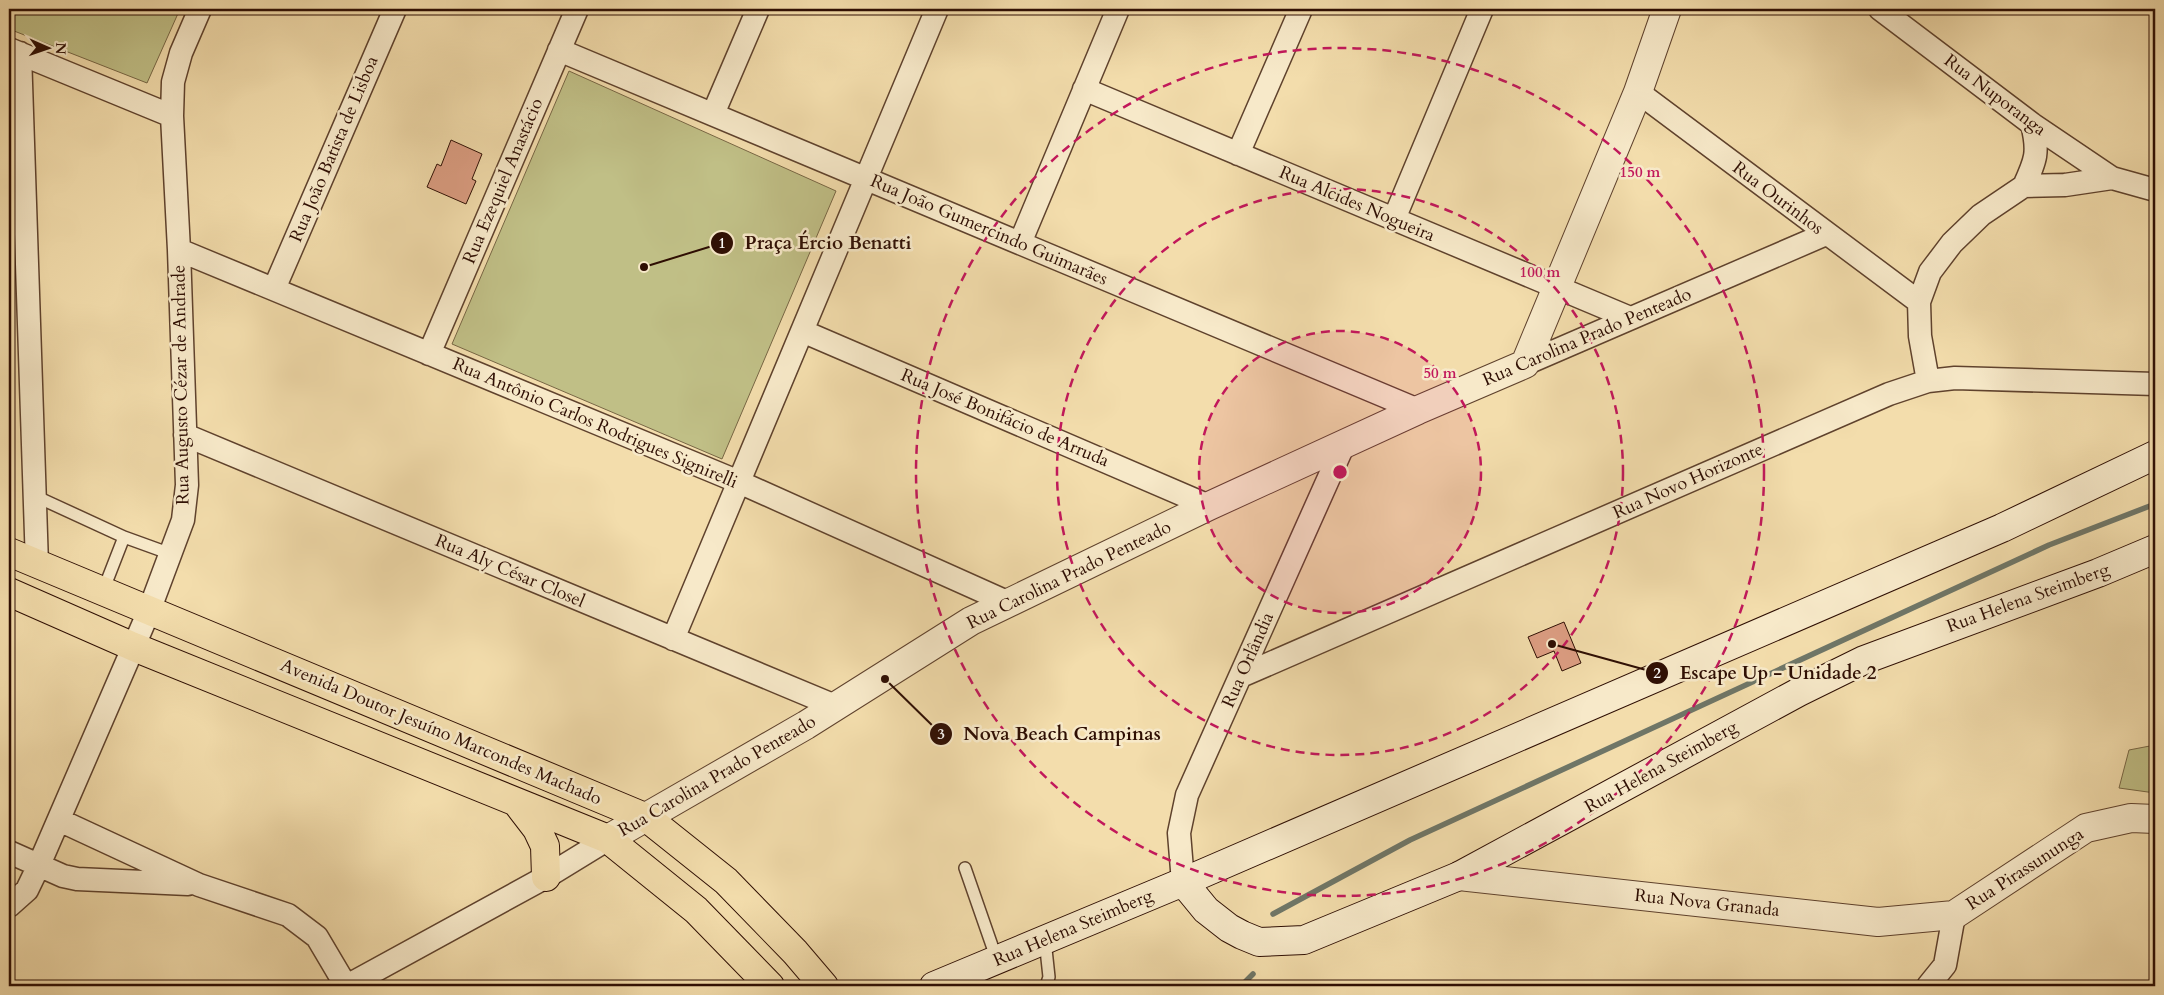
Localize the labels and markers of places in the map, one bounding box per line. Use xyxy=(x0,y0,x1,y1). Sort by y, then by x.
callout: Praça Ércio Benatti xyxy=(710,226,921,260)
centre of rings xyxy=(1331,463,1349,481)
callout: Escape Up - Unidade 2 xyxy=(1645,656,1887,690)
callout: Nova Beach Campinas xyxy=(929,717,1171,751)

